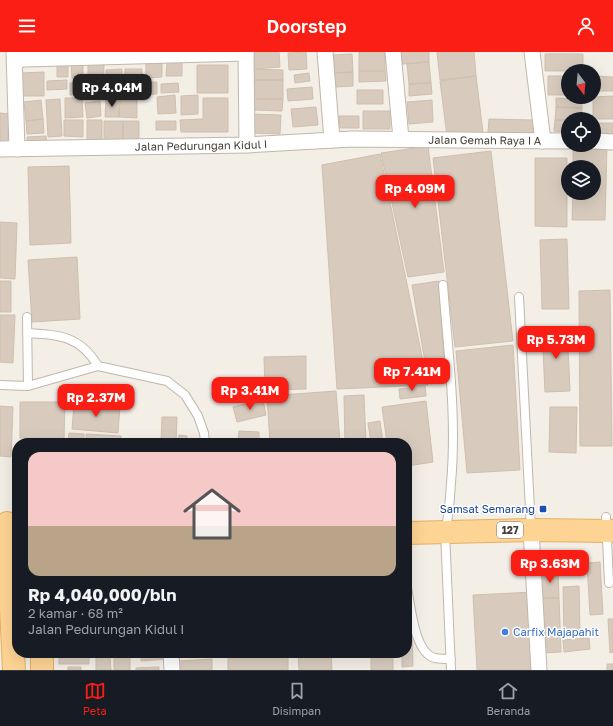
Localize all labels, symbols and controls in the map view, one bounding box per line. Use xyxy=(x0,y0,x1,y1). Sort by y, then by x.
icon: menu xyxy=(16,15,38,37)
text: Doorstep xyxy=(267,15,346,37)
icon: person xyxy=(575,15,597,37)
north arrow xyxy=(561,64,601,104)
map controls xyxy=(561,64,601,200)
pin: Rp 4.04M xyxy=(71,74,153,108)
text: Rp 4.04M xyxy=(82,79,142,95)
button: locate xyxy=(561,112,601,152)
street label: Jalan Gemah Raya I A xyxy=(428,133,542,147)
street label: Jalan Pedurungan Kidul I xyxy=(135,137,268,153)
button: layers xyxy=(561,160,601,200)
pin: Rp 4.09M xyxy=(374,175,456,209)
text: Rp 4.09M xyxy=(385,180,445,196)
pin: Rp 5.73M xyxy=(515,326,597,360)
text: Rp 5.73M xyxy=(527,331,585,347)
pin: Rp 7.41M xyxy=(371,358,453,392)
text: Rp 7.41M xyxy=(383,363,441,379)
pin: Rp 3.41M xyxy=(209,377,291,411)
text: Rp 3.41M xyxy=(221,382,279,398)
pin: Rp 2.37M xyxy=(55,384,137,418)
text: Rp 2.37M xyxy=(67,389,125,405)
icon: home xyxy=(176,478,248,550)
place label: Samsat Semarang xyxy=(440,502,535,515)
marker: Samsat Semarang xyxy=(538,504,548,514)
road number: 127 xyxy=(497,522,523,538)
pin: Rp 3.63M xyxy=(509,550,591,584)
text: Rp 3.63M xyxy=(520,555,580,571)
text: Rp 4,040,000/bln xyxy=(28,584,177,605)
text: 2 kamar · 68 m² xyxy=(28,605,123,621)
text: Jalan Pedurungan Kidul I xyxy=(28,621,184,637)
place label: Carfix Majapahit xyxy=(513,625,599,638)
marker: Carfix Majapahit xyxy=(500,627,510,637)
tab: Peta xyxy=(83,680,107,717)
tab: Disimpan xyxy=(272,680,321,717)
tab: Beranda xyxy=(486,680,530,717)

